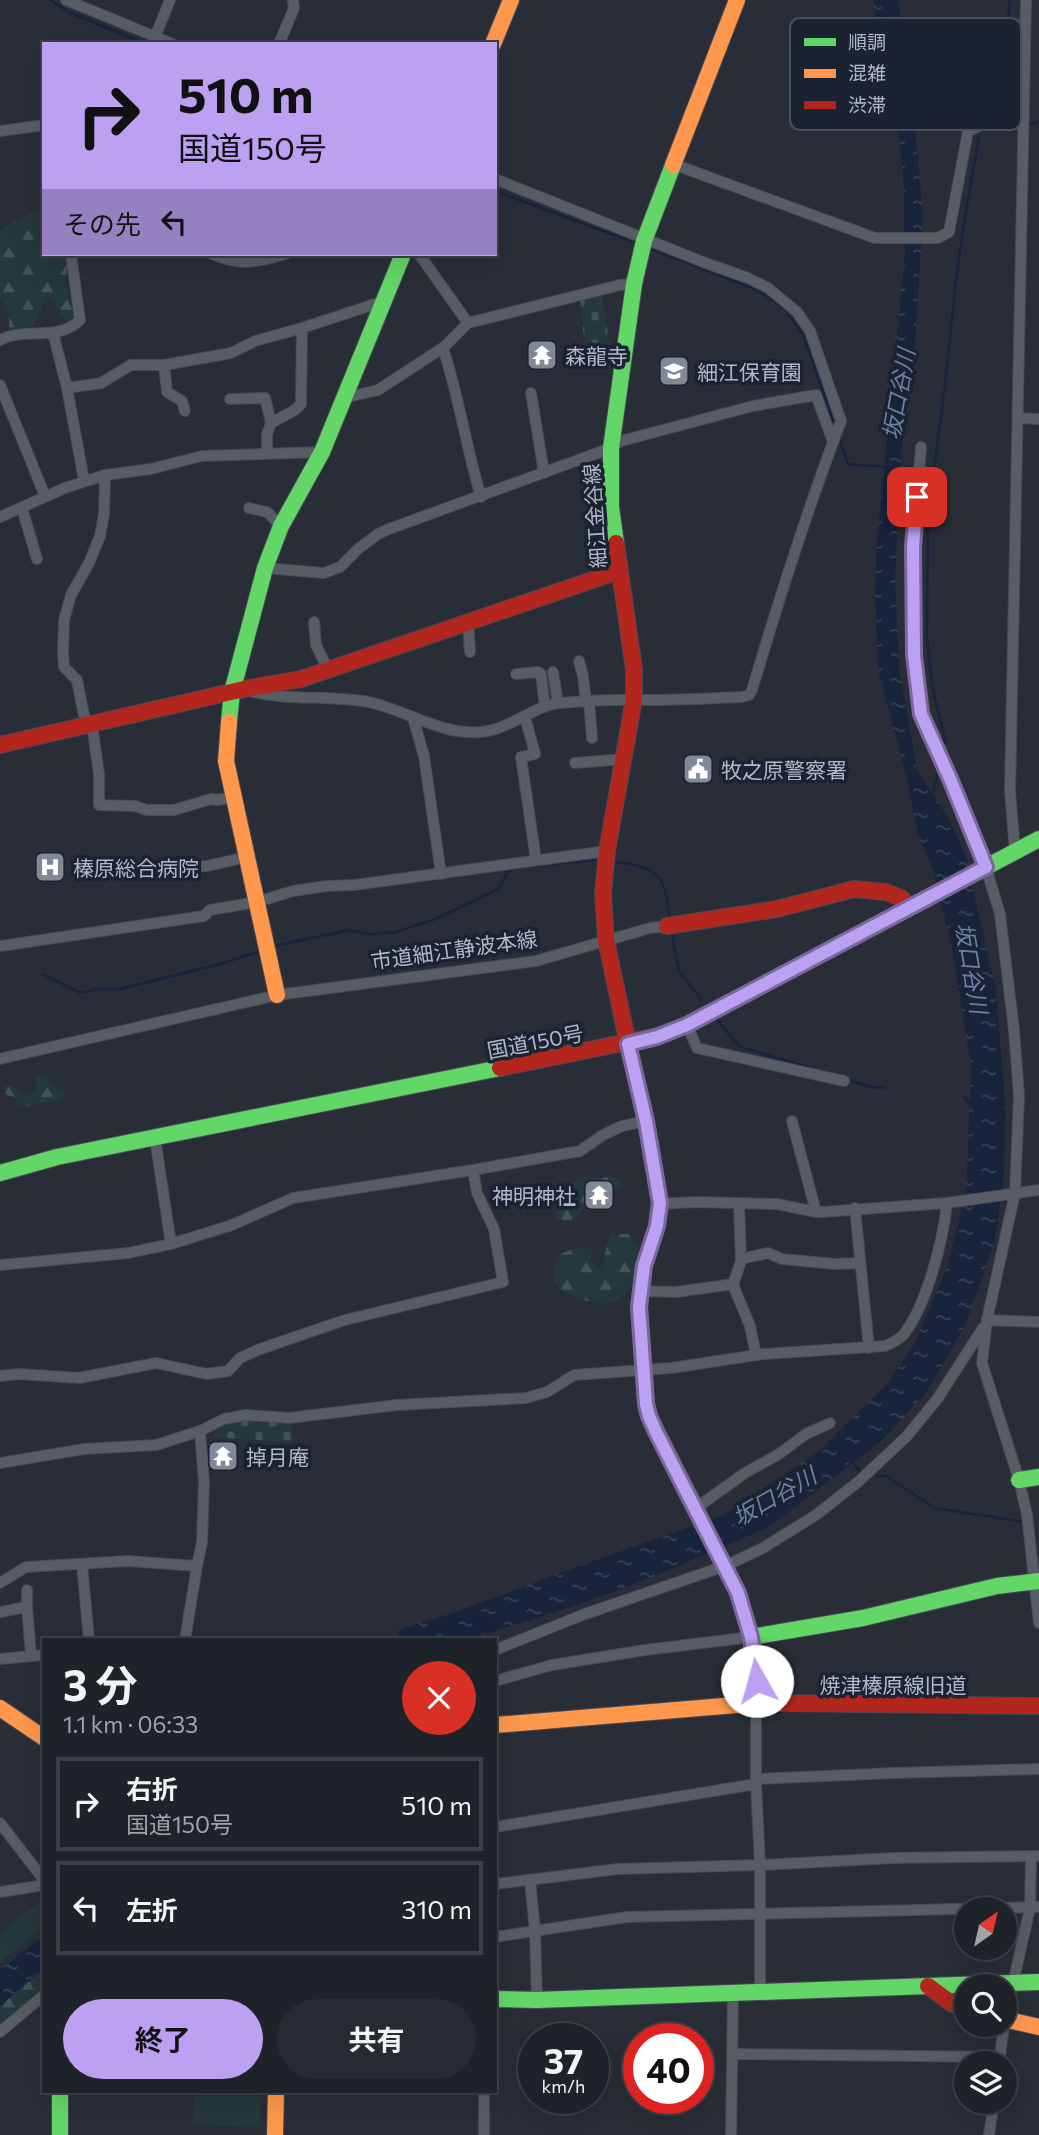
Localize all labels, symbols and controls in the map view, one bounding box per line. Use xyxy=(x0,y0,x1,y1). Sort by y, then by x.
legend xyxy=(790,18,1021,130)
text: 順調 xyxy=(848,30,886,53)
text: 混雑 xyxy=(848,61,886,84)
text: 510 m xyxy=(178,63,313,123)
icon: right xyxy=(63,70,154,161)
text: 渋滞 xyxy=(848,93,886,116)
text: 国道150号 xyxy=(178,127,327,167)
icon: left xyxy=(155,203,193,241)
text: その先 xyxy=(63,208,141,239)
temple icon: 森龍寺 xyxy=(525,338,559,372)
place label: 森龍寺 xyxy=(565,343,628,368)
water label: 坂口谷川 xyxy=(876,343,920,442)
school or university icon: 細江保育園 xyxy=(657,354,691,388)
place label: 細江保育園 xyxy=(697,359,802,384)
street label: 細江金谷線 xyxy=(578,463,610,569)
pin xyxy=(887,467,947,527)
icon: arrive xyxy=(898,478,936,516)
public building icon: 牧之原警察署 xyxy=(681,752,715,786)
place label: 牧之原警察署 xyxy=(721,757,847,782)
hospital icon: 榛原総合病院 xyxy=(33,850,67,884)
place label: 榛原総合病院 xyxy=(73,855,199,880)
water label: 坂口谷川 xyxy=(950,920,994,1019)
street label: 市道細江静波本線 xyxy=(369,925,539,973)
street label: 国道150号 xyxy=(485,1019,585,1063)
temple icon: 神明神社 xyxy=(582,1178,616,1212)
place label: 神明神社 xyxy=(492,1183,576,1208)
temple icon: 掉月庵 xyxy=(206,1439,240,1473)
place label: 掉月庵 xyxy=(246,1444,309,1469)
water label: 坂口谷川 xyxy=(727,1459,823,1531)
position arrow xyxy=(720,1644,794,1718)
text: 3 分 xyxy=(63,1658,138,1710)
button: close xyxy=(402,1661,476,1735)
street label: 焼津榛原線旧道 xyxy=(820,1672,967,1697)
text: 1.1 km · 06:33 xyxy=(63,1710,198,1738)
text: 右折 xyxy=(126,1773,178,1804)
icon: right xyxy=(67,1785,105,1823)
text: 510 m xyxy=(401,1789,472,1820)
text: 国道150号 xyxy=(126,1810,233,1838)
icon: left xyxy=(67,1889,105,1927)
text: 310 m xyxy=(401,1893,472,1924)
text: 左折 xyxy=(126,1894,178,1925)
north arrow xyxy=(954,1897,1017,1960)
map controls xyxy=(954,1897,1017,2114)
button: search xyxy=(954,1974,1017,2037)
button: 終了 xyxy=(63,1999,263,2079)
button: 共有 xyxy=(277,1999,476,2079)
speed limit sign: 40 xyxy=(623,2023,714,2114)
text: 37 xyxy=(544,2038,583,2081)
button: layers xyxy=(954,2051,1017,2114)
text: km/h xyxy=(542,2075,585,2097)

